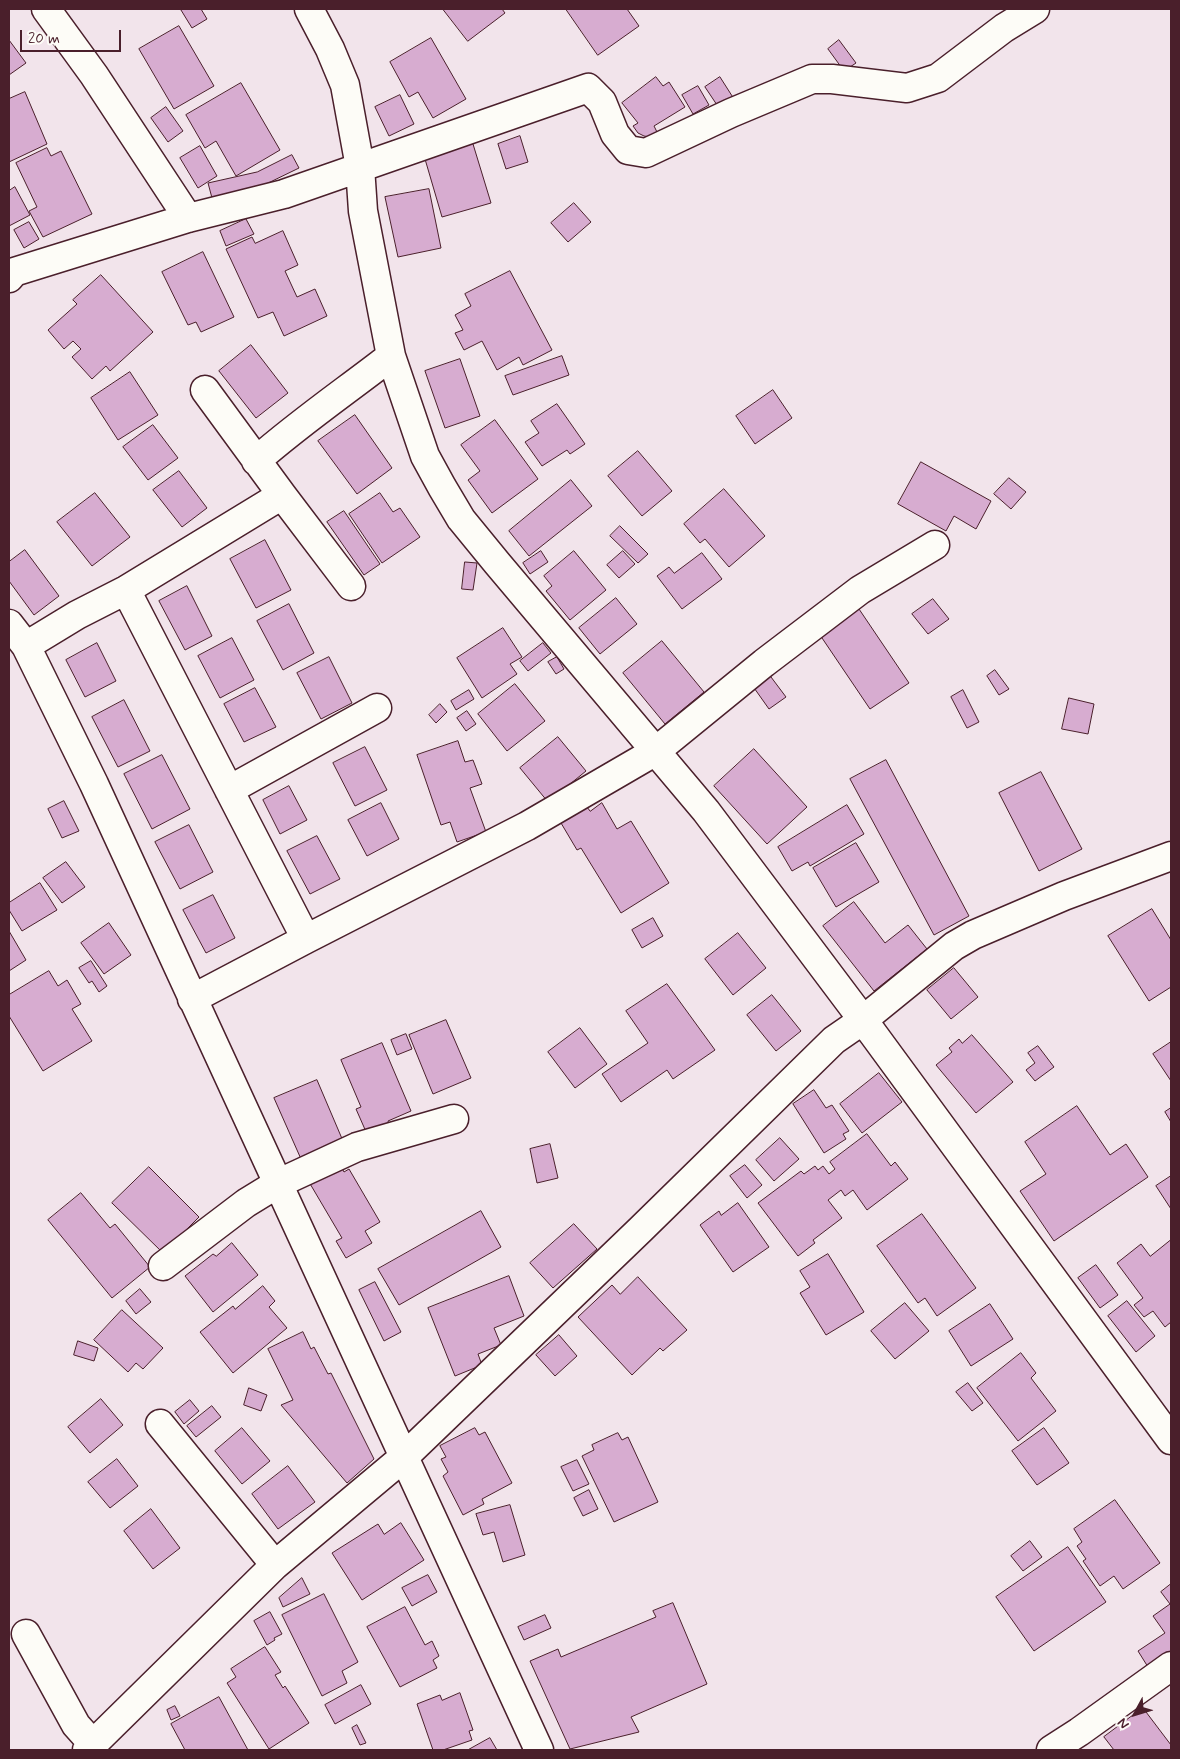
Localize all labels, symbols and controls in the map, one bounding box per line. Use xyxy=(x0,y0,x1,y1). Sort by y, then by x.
scale bar xyxy=(22,20,124,52)
text: 20 m xyxy=(28,29,60,49)
north arrow xyxy=(1110,1689,1160,1739)
text: N xyxy=(1113,1714,1133,1733)

